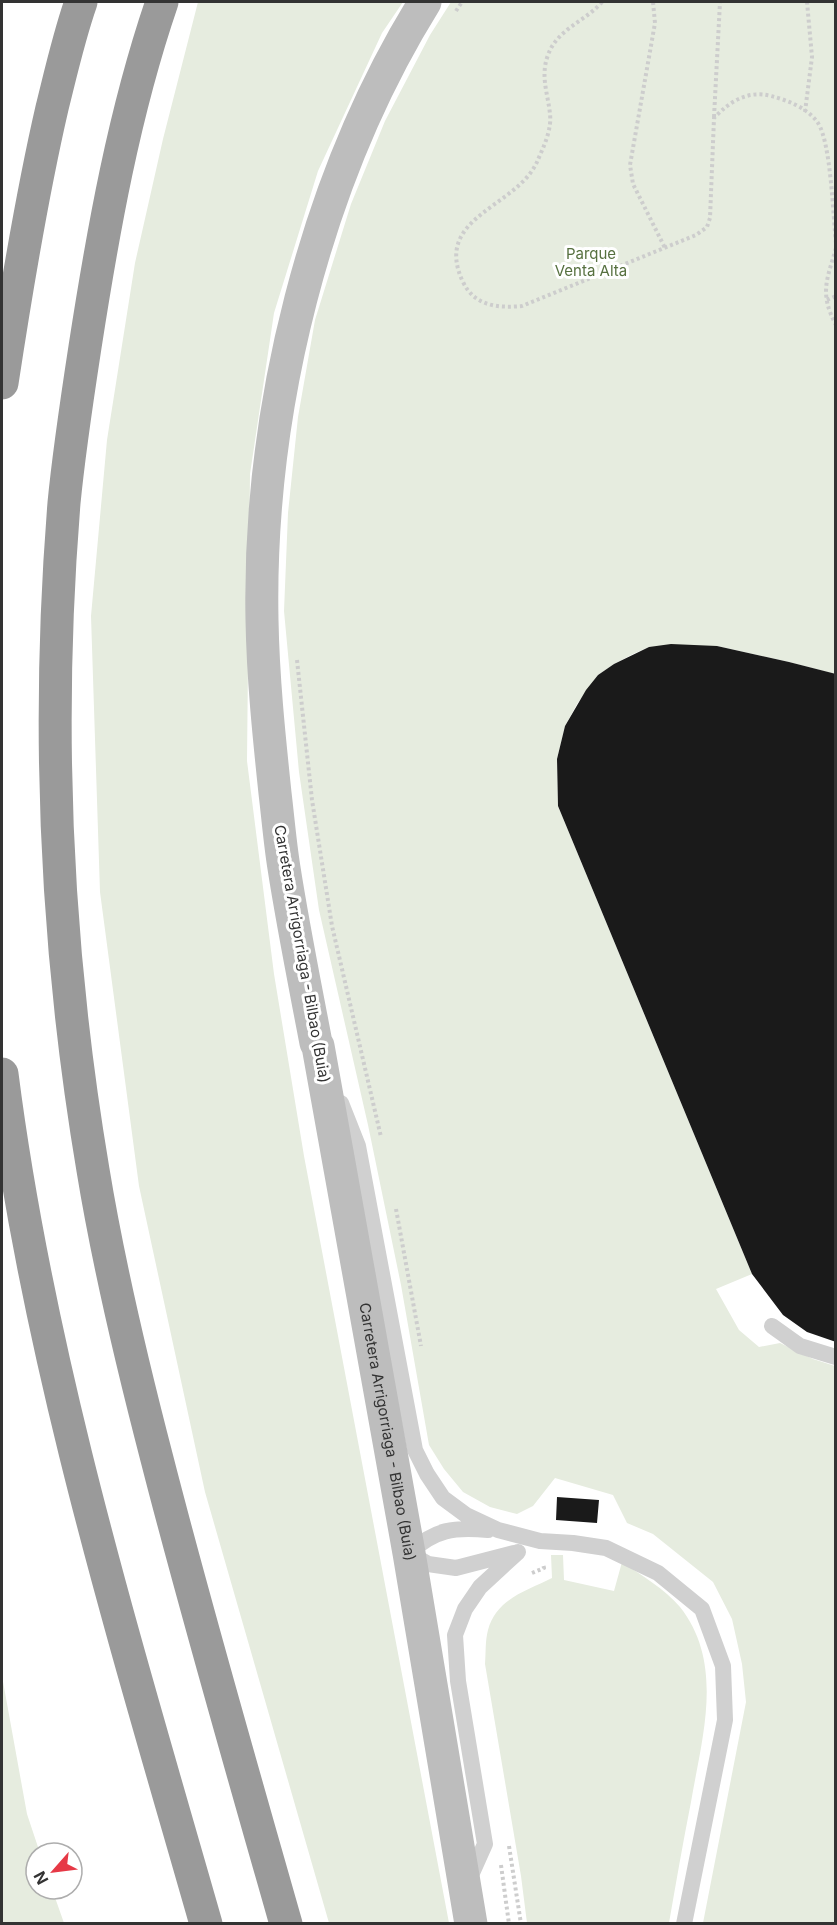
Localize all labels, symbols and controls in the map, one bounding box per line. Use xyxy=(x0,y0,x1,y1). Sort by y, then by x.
park label: Parque Venta Alta xyxy=(555,244,627,280)
street label: Carretera Arrigorriaga - Bilbao (Buia) xyxy=(270,823,335,1084)
street label: Carretera Arrigorriaga - Bilbao (Buia) xyxy=(355,1301,420,1562)
north arrow xyxy=(24,1841,84,1901)
text: N xyxy=(29,1868,52,1888)

